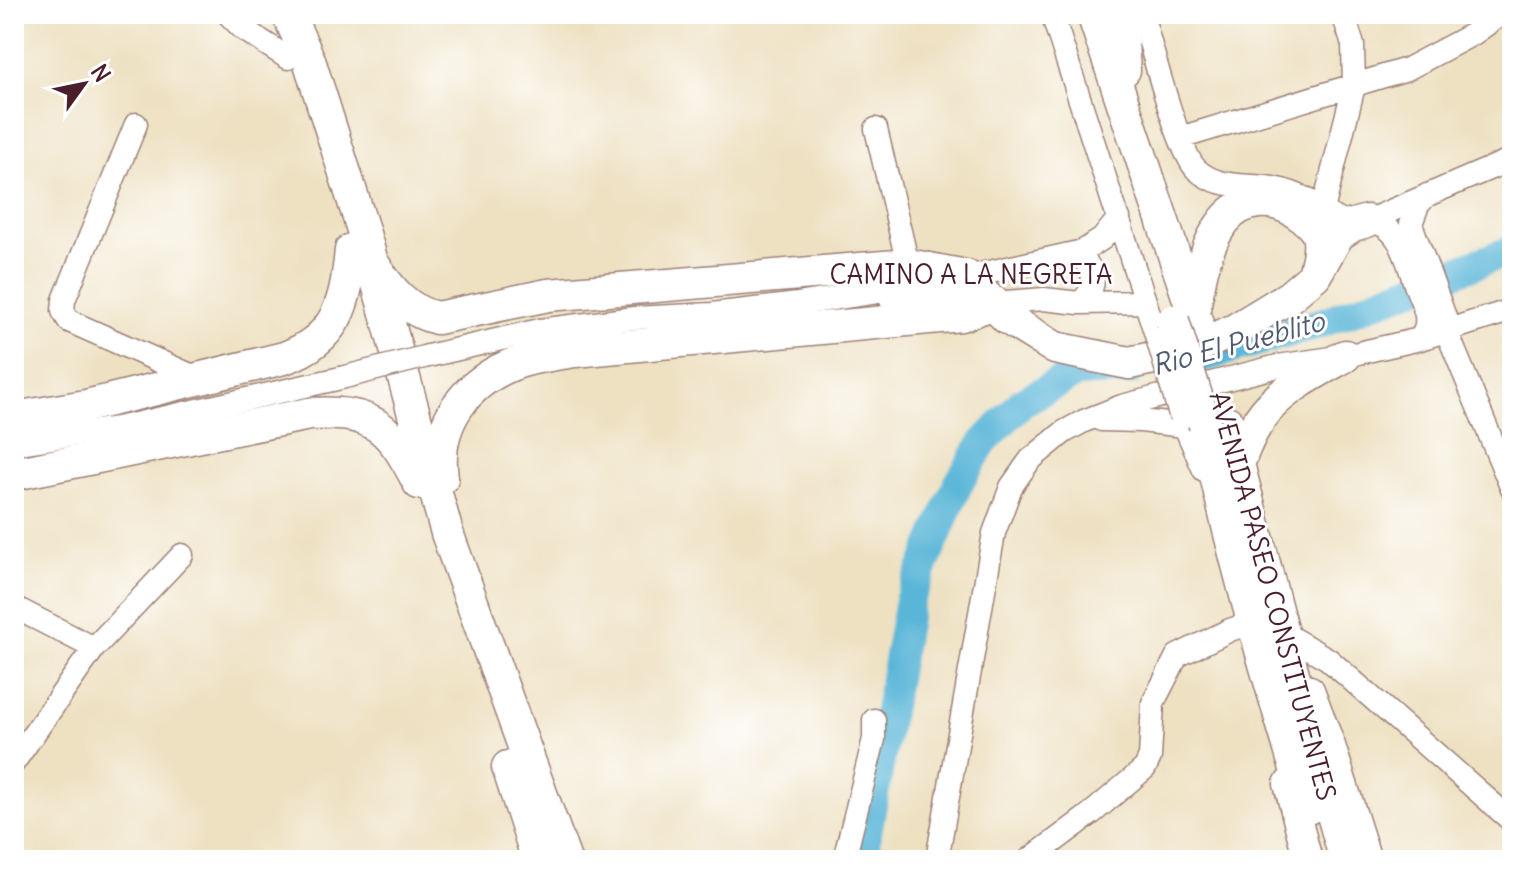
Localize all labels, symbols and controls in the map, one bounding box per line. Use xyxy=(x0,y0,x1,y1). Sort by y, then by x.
north arrow xyxy=(44,44,124,124)
text: N xyxy=(85,59,117,87)
street label: CAMINO A LA NEGRETA xyxy=(829,258,1113,291)
water label: Rio El Pueblito xyxy=(1148,302,1329,383)
street label: AVENIDA PASEO CONSTITUYENTES xyxy=(1203,388,1343,804)

